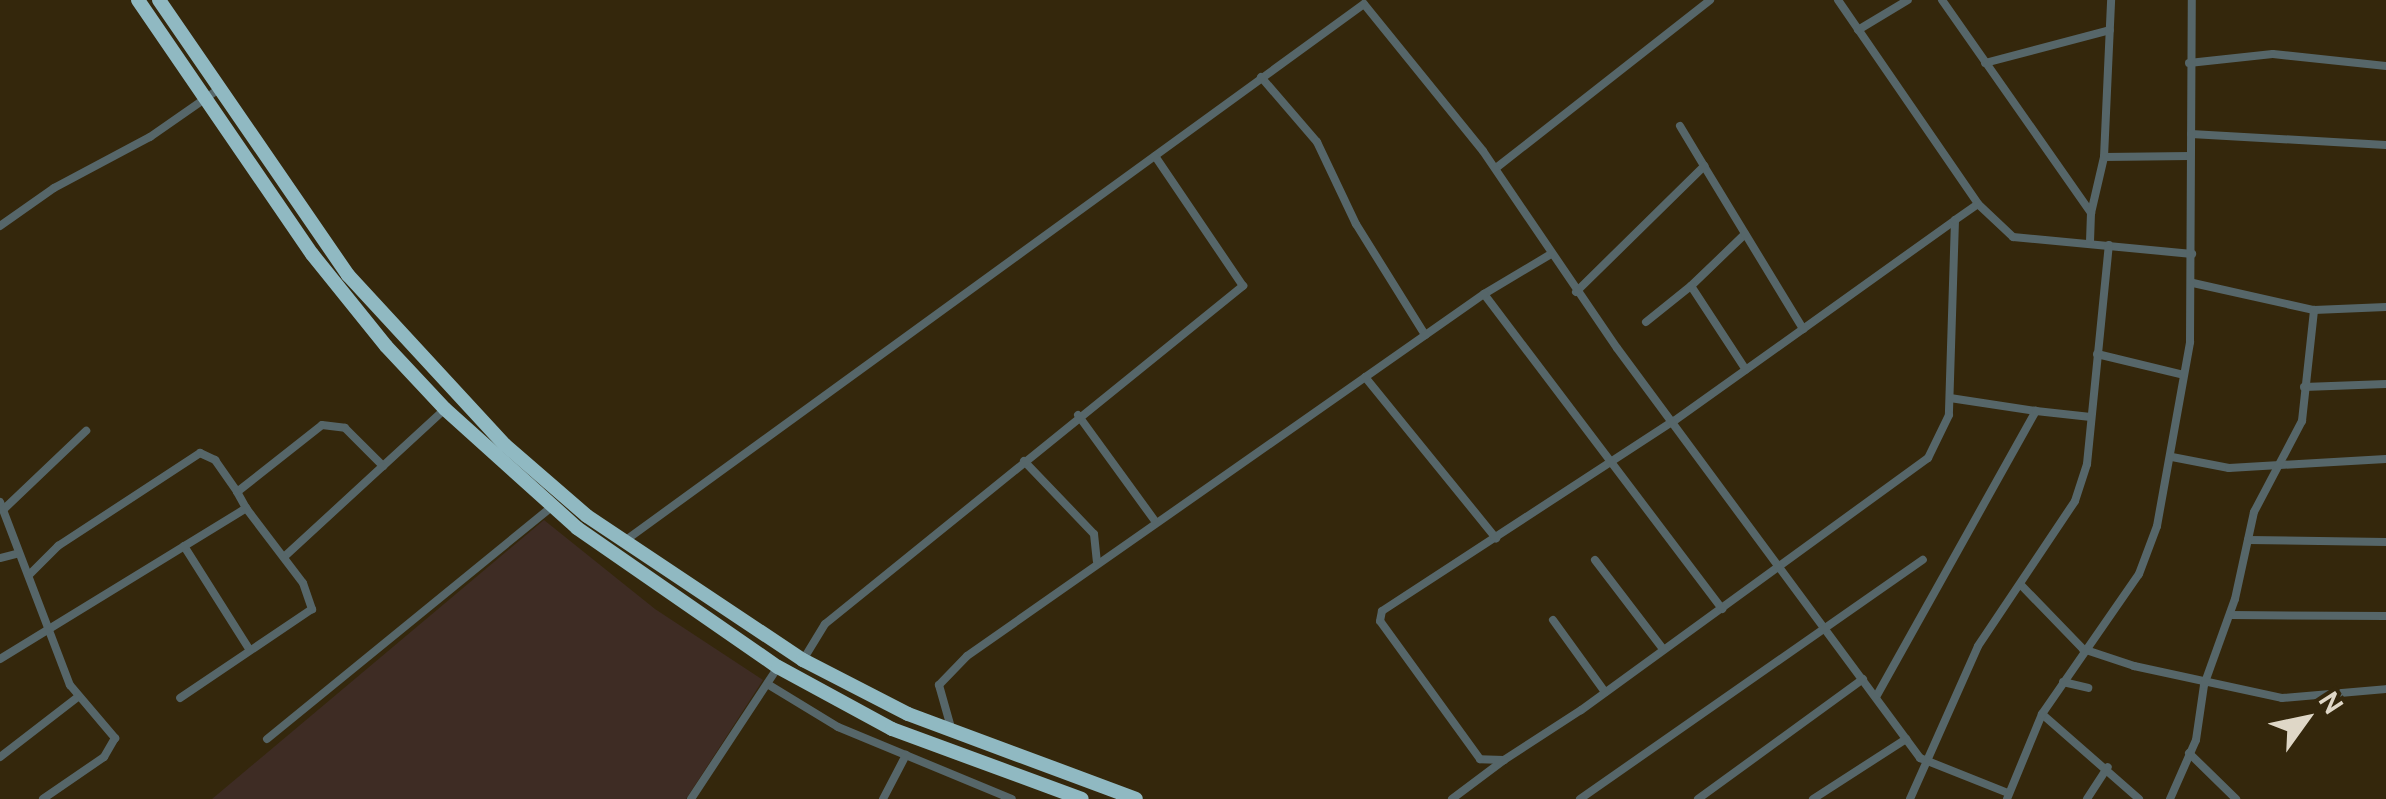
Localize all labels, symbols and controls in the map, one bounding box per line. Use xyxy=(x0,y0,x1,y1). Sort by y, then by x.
north arrow xyxy=(2256,669,2356,769)
text: N xyxy=(2312,685,2351,720)

